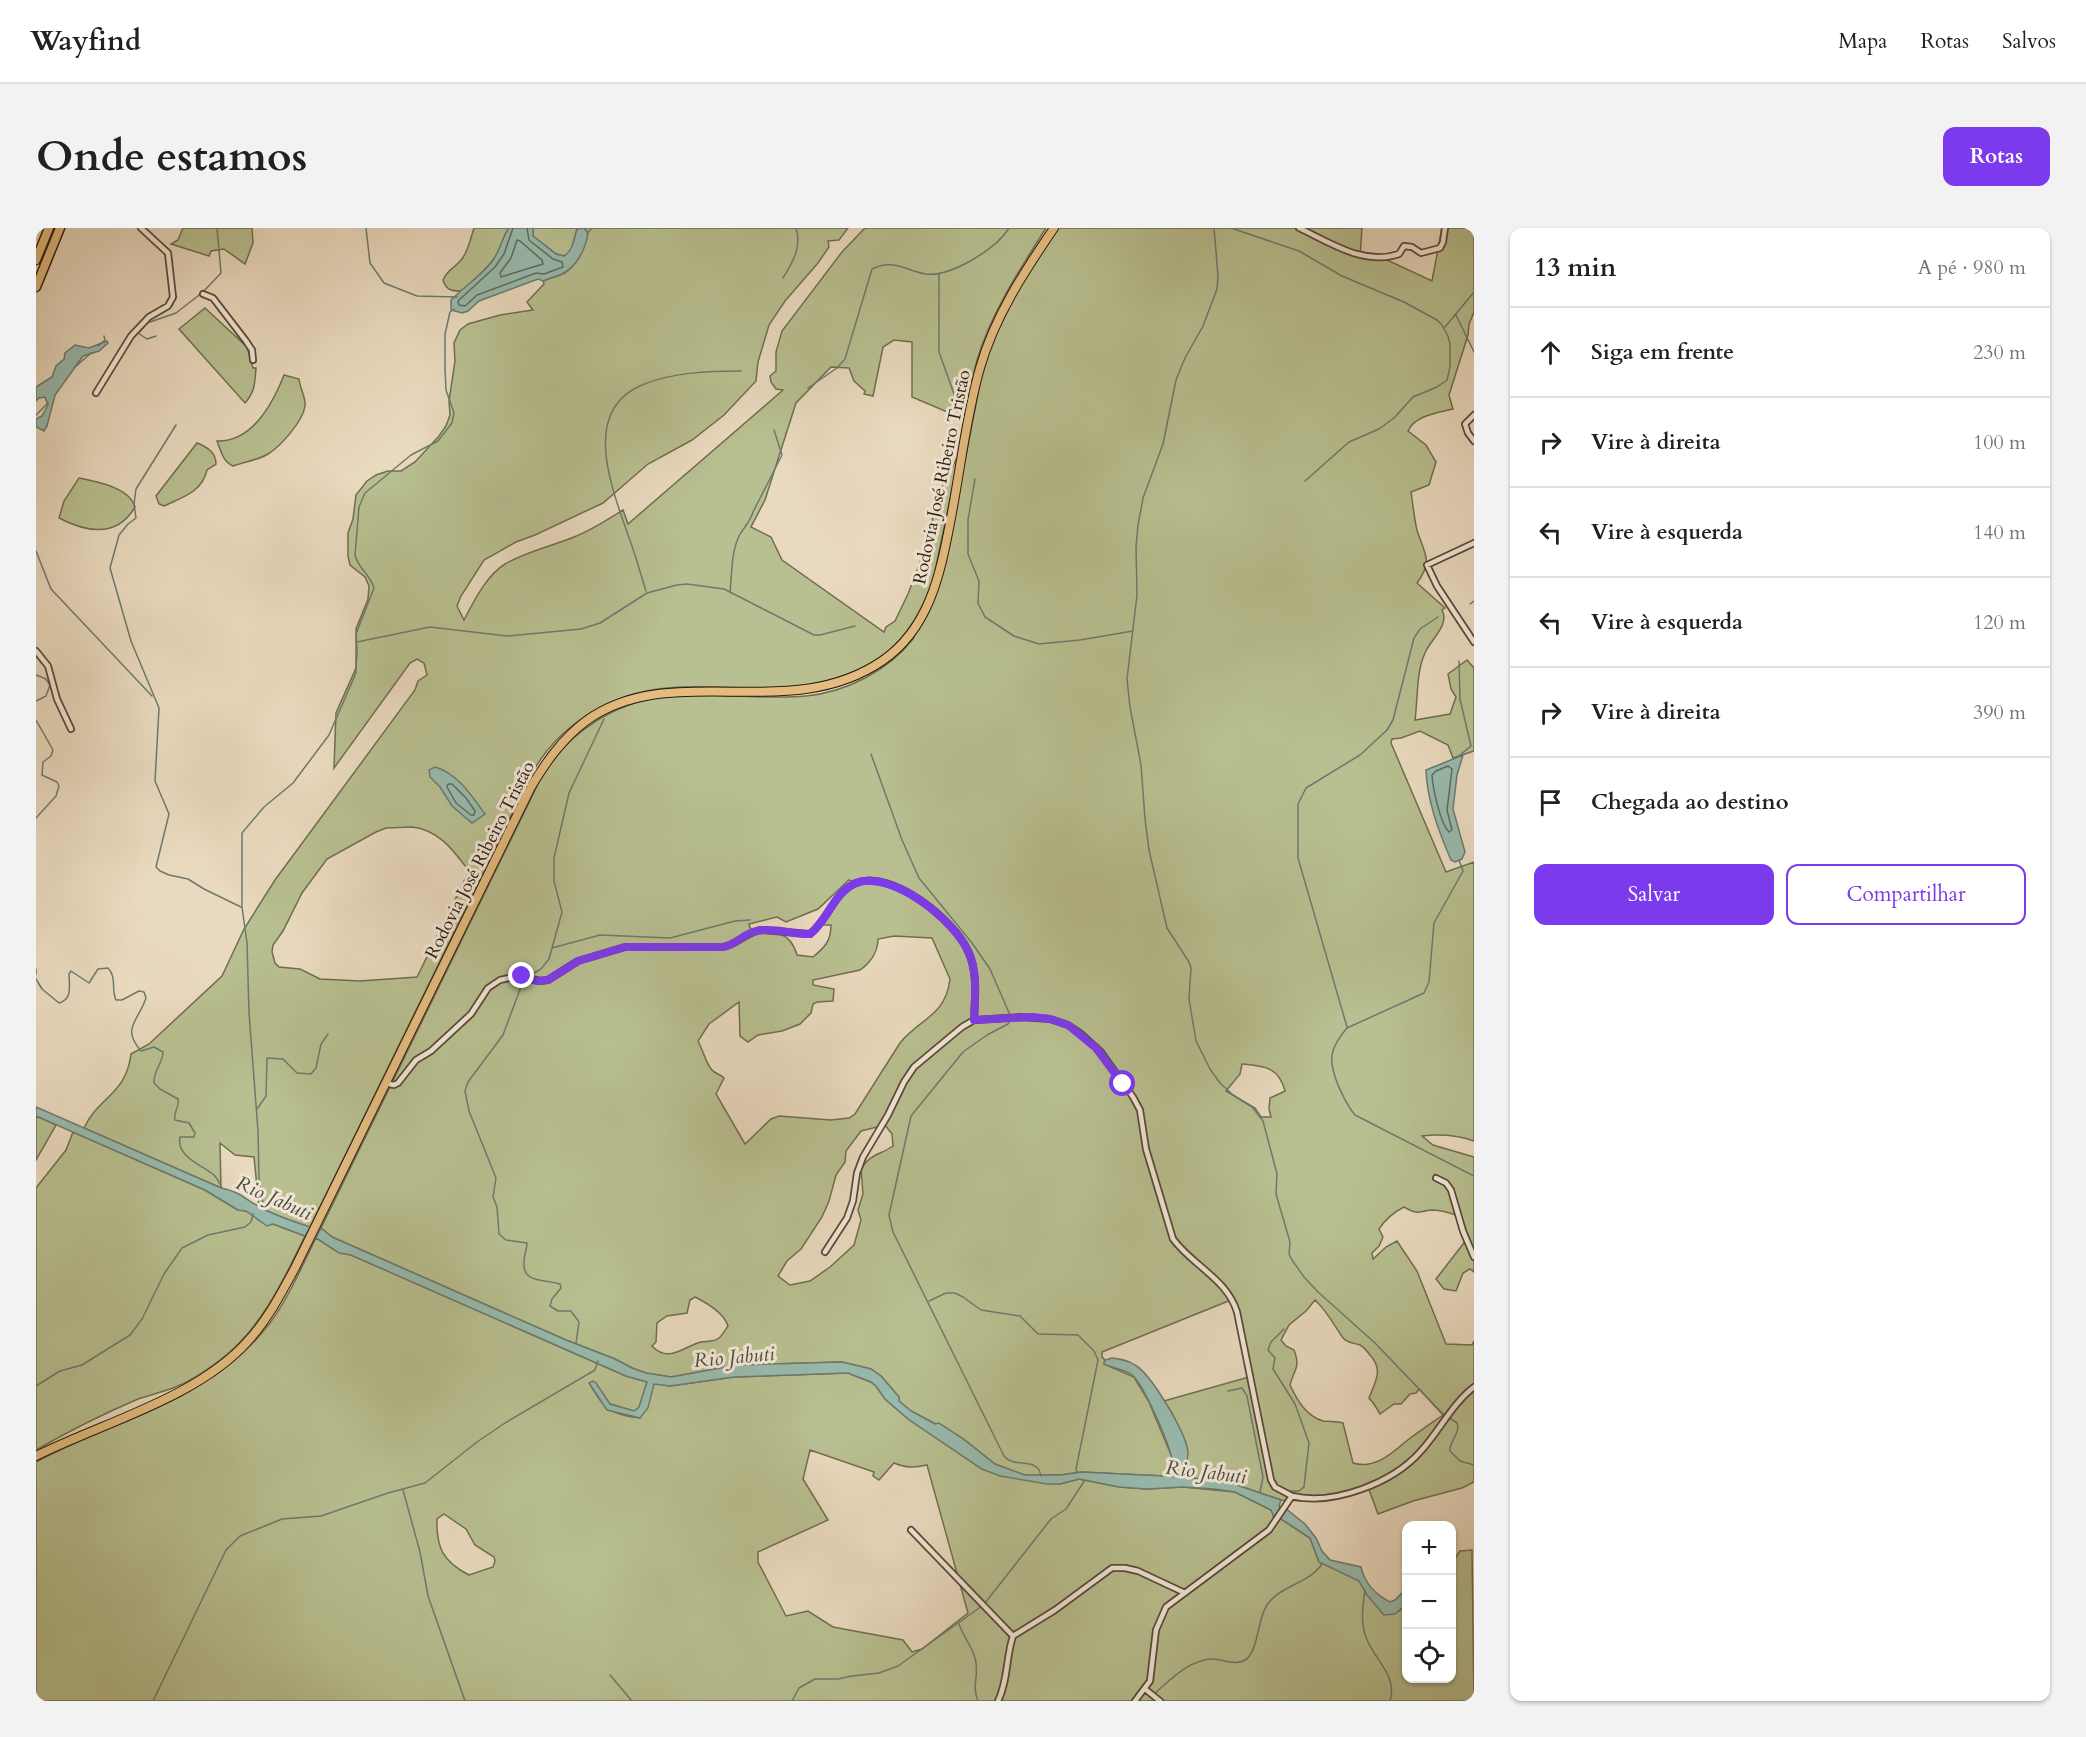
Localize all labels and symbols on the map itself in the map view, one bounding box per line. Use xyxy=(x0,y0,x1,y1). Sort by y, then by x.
street label: Rodovia José Ribeiro Tristão xyxy=(907,367,977,587)
street label: Rodovia José Ribeiro Tristão xyxy=(419,757,541,963)
route end xyxy=(508,962,534,988)
route start xyxy=(1109,1070,1135,1096)
water label: Rio Jabuti xyxy=(232,1169,317,1227)
water label: Rio Jabuti xyxy=(693,1340,776,1374)
water label: Rio Jabuti xyxy=(1164,1454,1248,1490)

